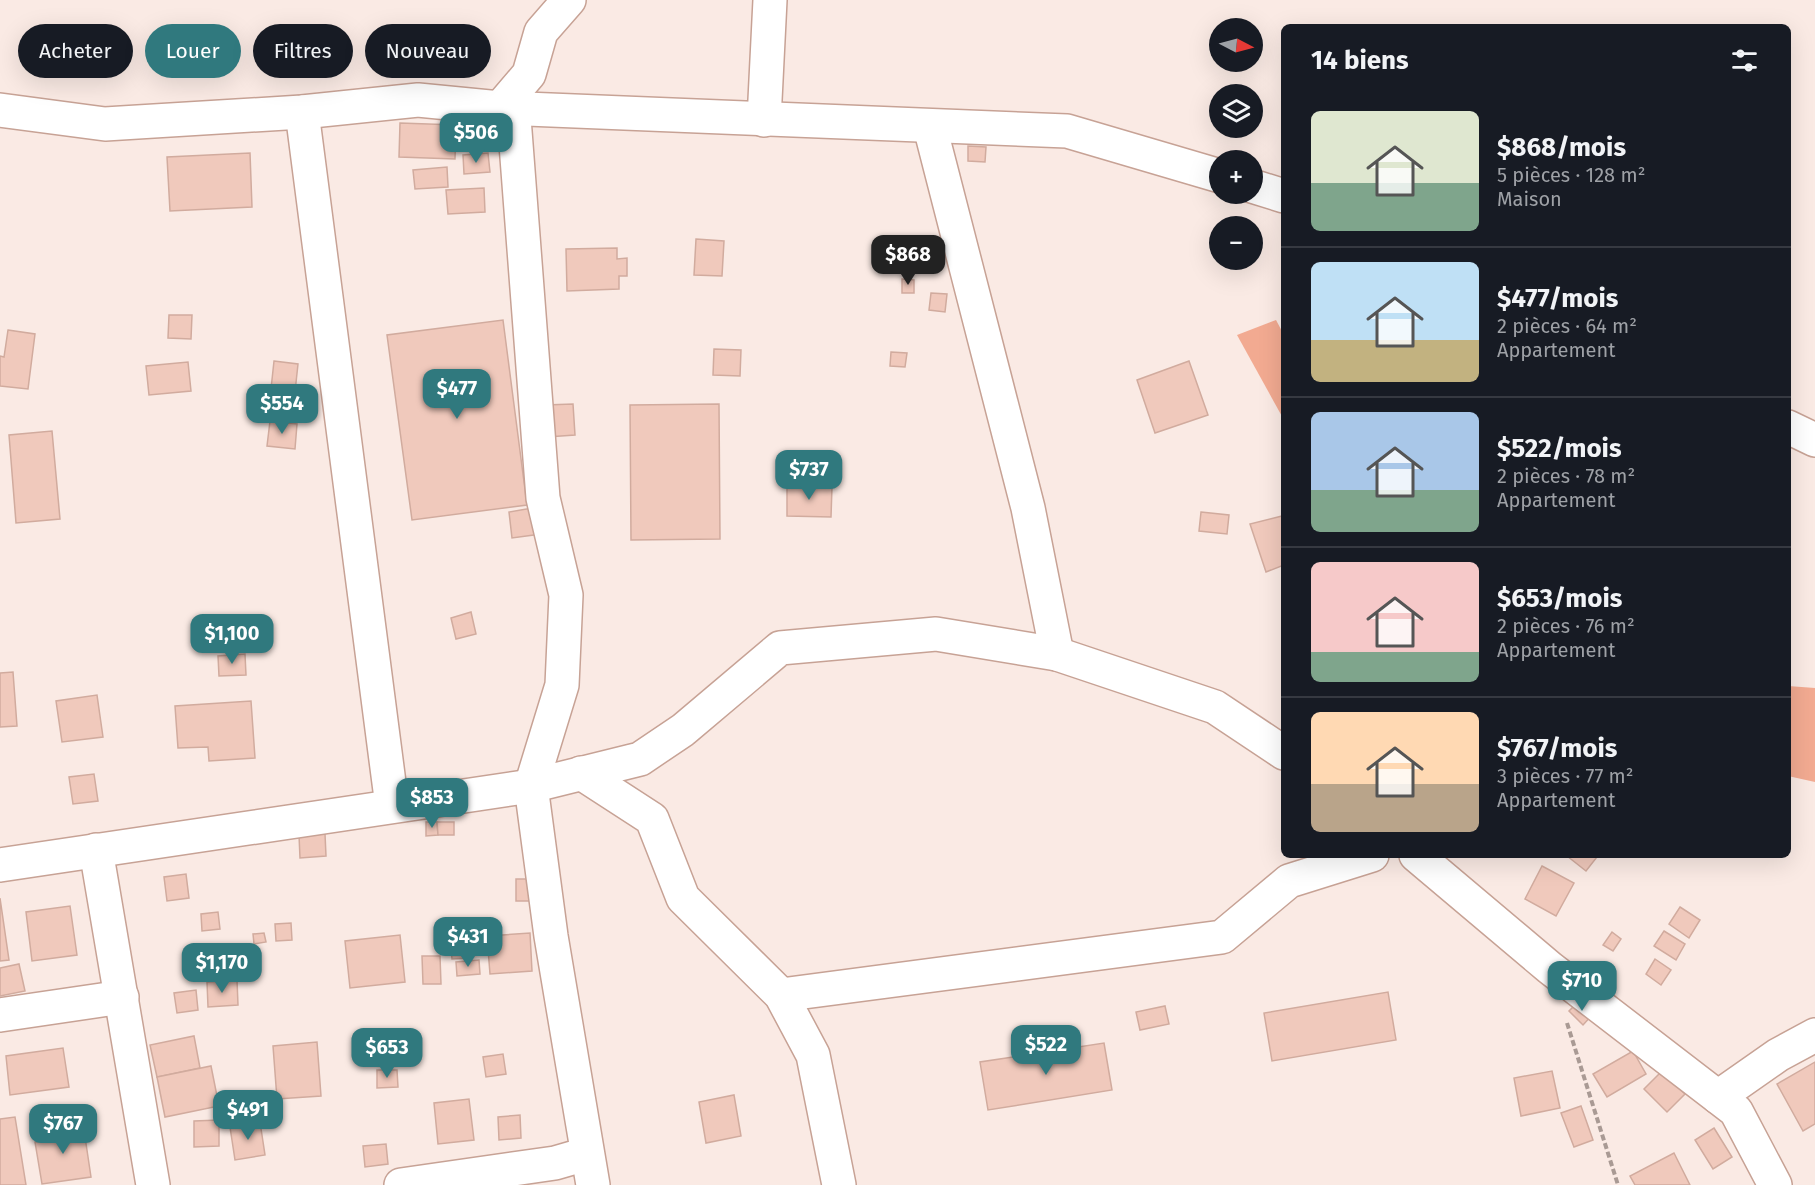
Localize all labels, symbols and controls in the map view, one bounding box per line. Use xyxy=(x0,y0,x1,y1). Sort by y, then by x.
north arrow xyxy=(1209,18,1263,72)
map controls xyxy=(1209,18,1263,270)
chip: Acheter xyxy=(18,24,133,78)
chip: Louer xyxy=(145,24,241,78)
chip: Filtres xyxy=(253,24,353,78)
chip: Nouveau xyxy=(365,24,491,78)
icon: filters xyxy=(1728,44,1761,77)
text: 14 biens xyxy=(1311,45,1409,76)
button: layers xyxy=(1209,84,1263,138)
pin: $506 xyxy=(440,113,512,164)
text: $506 xyxy=(454,120,498,144)
text: $868/mois xyxy=(1497,132,1626,163)
icon: home xyxy=(1359,135,1431,207)
button: + xyxy=(1209,150,1263,204)
text: 5 pièces · 128 m² xyxy=(1497,163,1645,187)
text: Maison xyxy=(1497,187,1562,211)
button: − xyxy=(1209,216,1263,270)
pin: $868 xyxy=(872,235,944,286)
text: $868 xyxy=(885,242,931,266)
text: $477/mois xyxy=(1497,283,1618,314)
icon: home xyxy=(1359,286,1431,358)
text: 2 pièces · 64 m² xyxy=(1497,314,1637,338)
text: Appartement xyxy=(1497,338,1615,362)
pin: $477 xyxy=(421,369,493,420)
text: $477 xyxy=(437,376,477,400)
pin: $554 xyxy=(246,384,318,435)
text: $554 xyxy=(260,391,304,415)
text: $522/mois xyxy=(1497,433,1622,464)
icon: home xyxy=(1359,436,1431,508)
pin: $737 xyxy=(773,450,845,501)
text: $737 xyxy=(789,457,829,481)
text: 2 pièces · 78 m² xyxy=(1497,464,1635,488)
text: Appartement xyxy=(1497,488,1615,512)
text: $653/mois xyxy=(1497,583,1622,614)
icon: home xyxy=(1359,586,1431,658)
pin: $1,100 xyxy=(183,614,281,665)
text: 2 pièces · 76 m² xyxy=(1497,614,1635,638)
text: $1,100 xyxy=(204,621,260,645)
text: Appartement xyxy=(1497,638,1615,662)
text: $767/mois xyxy=(1497,733,1617,764)
icon: home xyxy=(1359,736,1431,808)
text: 3 pièces · 77 m² xyxy=(1497,764,1634,788)
pin: $853 xyxy=(396,778,468,829)
text: $853 xyxy=(410,785,454,809)
text: Appartement xyxy=(1497,788,1615,812)
pin: $431 xyxy=(432,917,504,968)
text: $431 xyxy=(447,924,489,948)
pin: $1,170 xyxy=(173,943,271,994)
text: $1,170 xyxy=(196,950,248,974)
pin: $710 xyxy=(1546,961,1618,1012)
text: $710 xyxy=(1562,968,1602,992)
pin: $522 xyxy=(1010,1025,1082,1076)
pin: $653 xyxy=(351,1028,423,1079)
text: $522 xyxy=(1025,1032,1067,1056)
text: $653 xyxy=(365,1035,409,1059)
pin: $491 xyxy=(212,1090,284,1141)
text: $491 xyxy=(227,1097,269,1121)
pin: $767 xyxy=(27,1104,99,1155)
text: $767 xyxy=(43,1111,83,1135)

